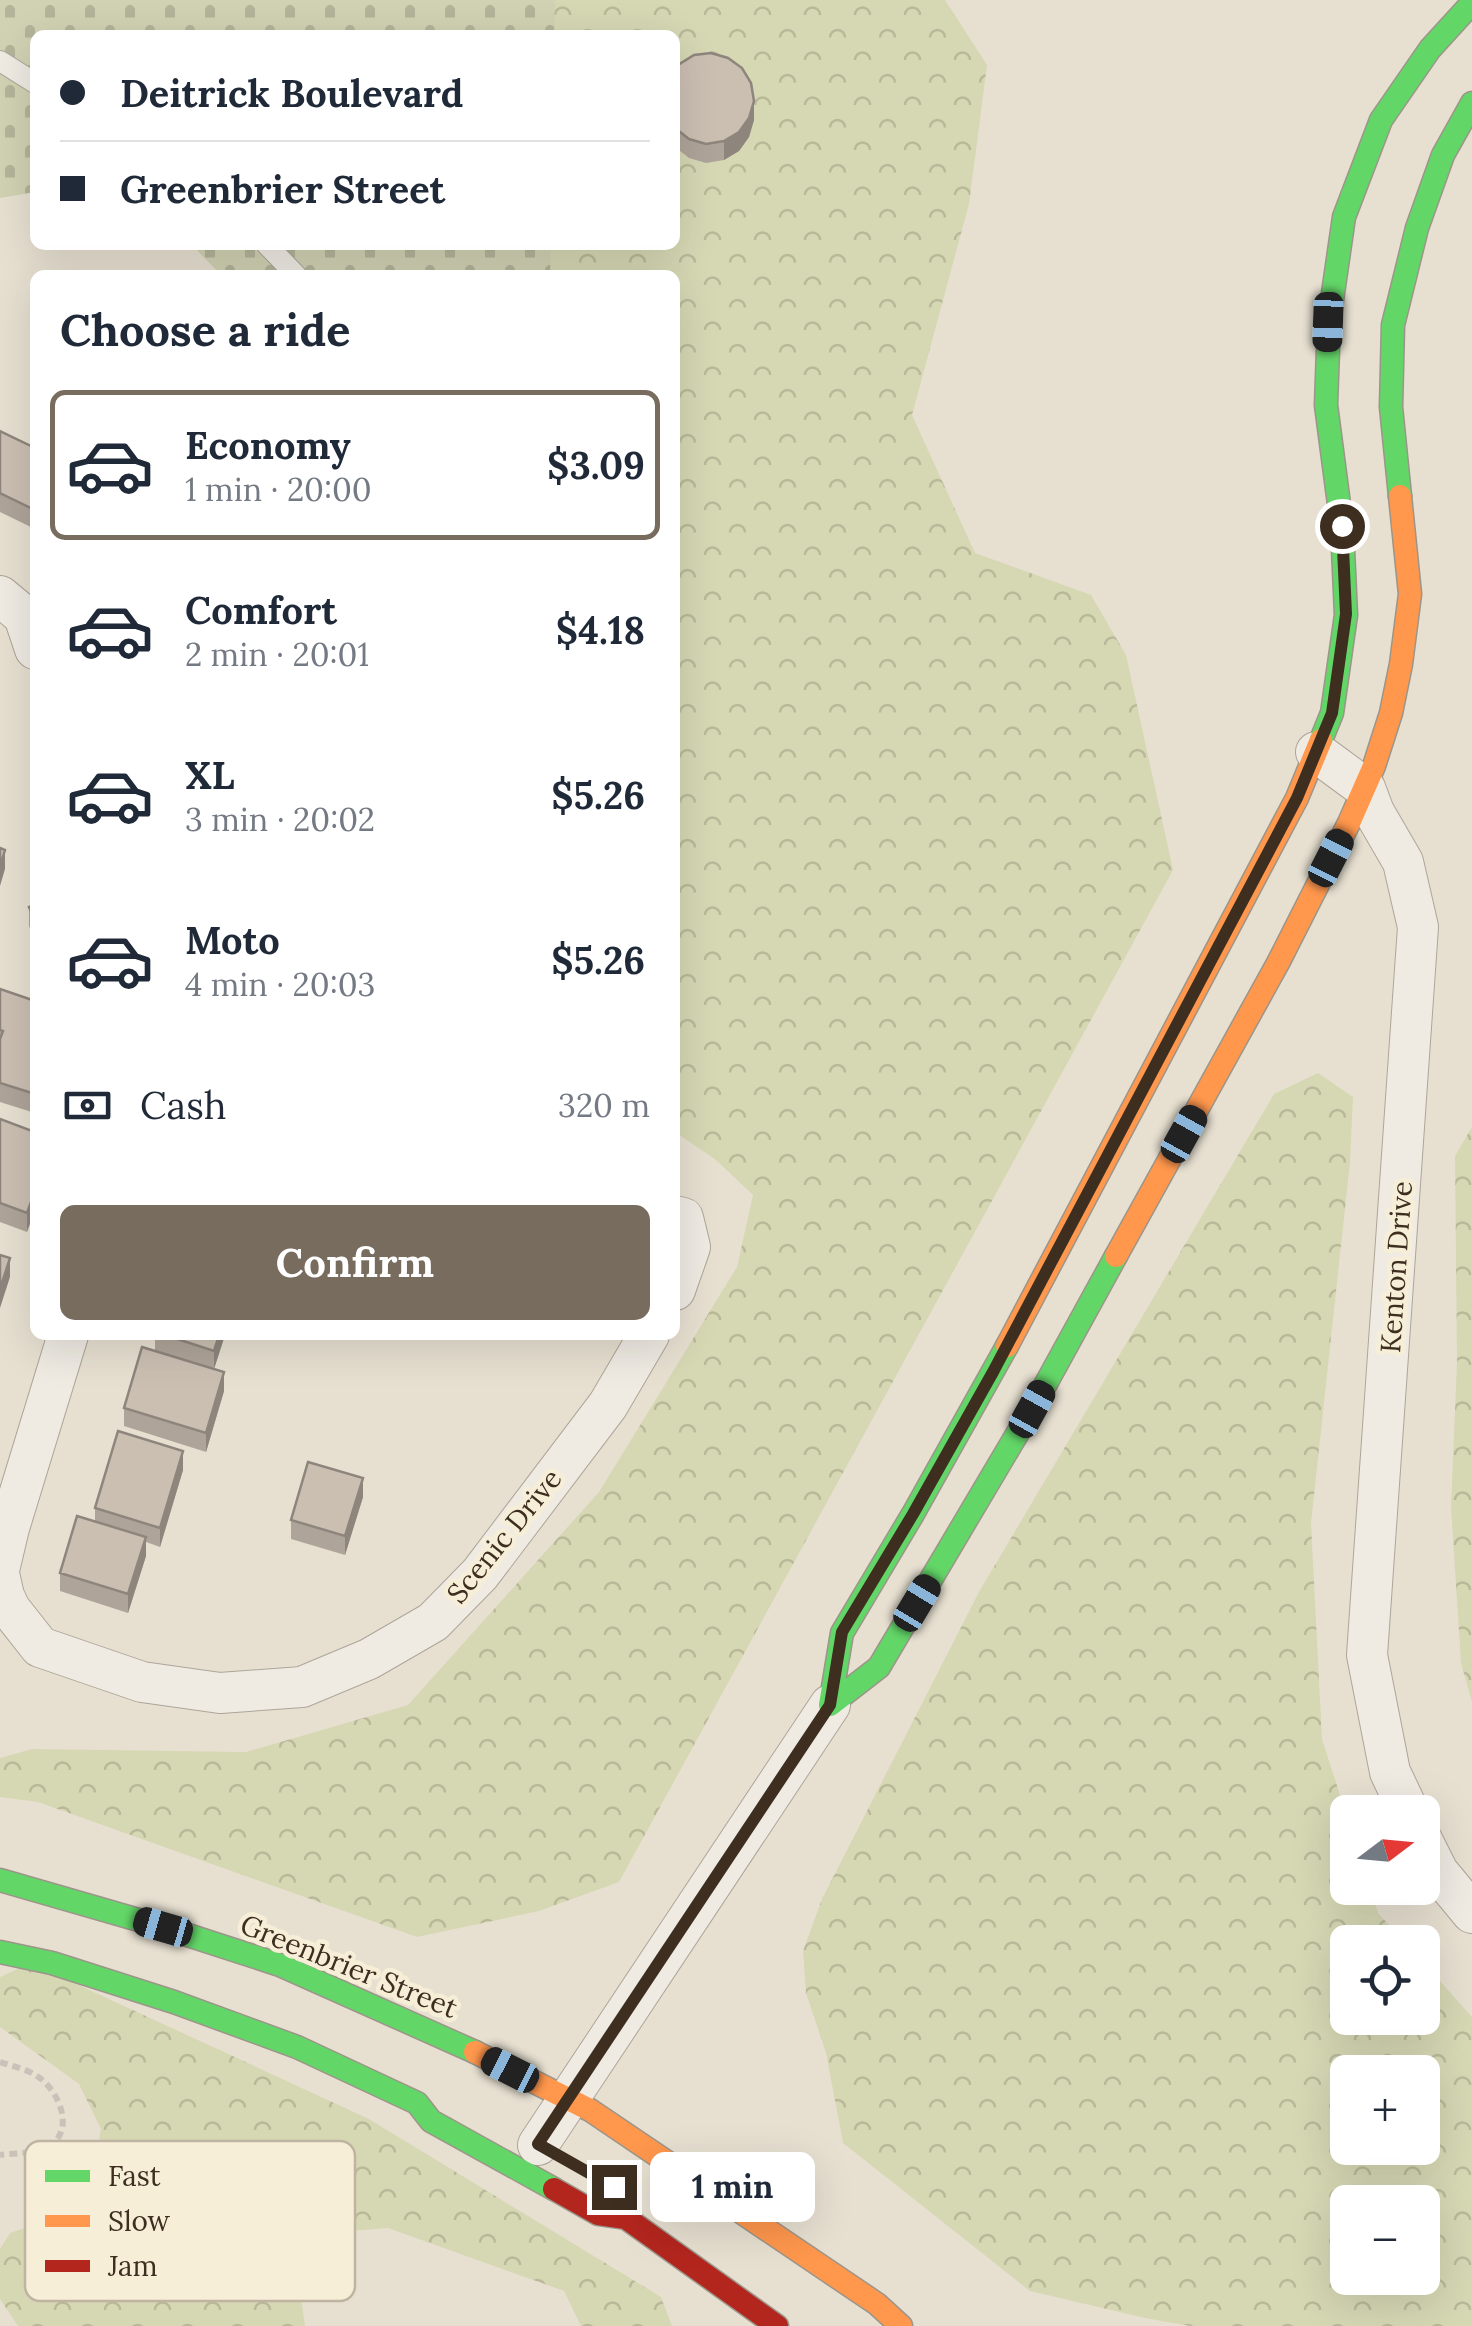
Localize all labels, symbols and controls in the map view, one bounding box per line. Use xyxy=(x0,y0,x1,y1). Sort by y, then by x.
text: Deitrick Boulevard xyxy=(120,69,463,117)
text: Greenbrier Street xyxy=(120,165,445,213)
car xyxy=(1312,291,1344,353)
text: Choose a ride xyxy=(60,301,350,358)
icon: car xyxy=(65,420,155,510)
text: Economy xyxy=(185,421,351,469)
text: $3.09 xyxy=(547,441,645,489)
text: 1 min · 20:00 xyxy=(185,469,372,510)
route start xyxy=(1320,504,1365,549)
icon: car xyxy=(65,585,155,675)
text: Comfort xyxy=(185,586,337,634)
text: $4.18 xyxy=(556,606,645,654)
text: 2 min · 20:01 xyxy=(185,634,369,675)
icon: car xyxy=(65,750,155,840)
text: XL xyxy=(185,751,235,799)
text: $5.26 xyxy=(551,771,645,819)
text: 3 min · 20:02 xyxy=(185,799,375,840)
car xyxy=(1304,824,1358,892)
icon: car xyxy=(65,915,155,1005)
text: Moto xyxy=(185,916,280,964)
text: $5.26 xyxy=(551,936,645,984)
text: 4 min · 20:03 xyxy=(185,964,375,1005)
icon: cash xyxy=(60,1078,115,1133)
text: Cash xyxy=(140,1081,227,1129)
text: 320 m xyxy=(558,1085,650,1126)
car xyxy=(1156,1100,1212,1168)
street label: Kenton Drive xyxy=(1372,1180,1420,1354)
button: Confirm xyxy=(60,1205,650,1320)
car xyxy=(1004,1375,1060,1443)
street label: Scenic Drive xyxy=(439,1461,569,1611)
car xyxy=(889,1570,945,1636)
north arrow xyxy=(1330,1795,1440,1905)
map controls xyxy=(1330,1795,1440,2295)
car xyxy=(130,1904,196,1950)
street label: Greenbrier Street xyxy=(235,1906,463,2026)
button: locate xyxy=(1330,1925,1440,2035)
car xyxy=(476,2043,544,2097)
button: + xyxy=(1330,2055,1440,2165)
legend xyxy=(25,2141,355,2301)
callout: 1 min xyxy=(649,2152,814,2222)
text: Fast xyxy=(108,2158,161,2194)
route end xyxy=(592,2165,637,2210)
text: 1 min xyxy=(692,2166,773,2207)
button: − xyxy=(1330,2185,1440,2295)
text: Slow xyxy=(108,2203,171,2239)
text: Jam xyxy=(107,2248,158,2284)

